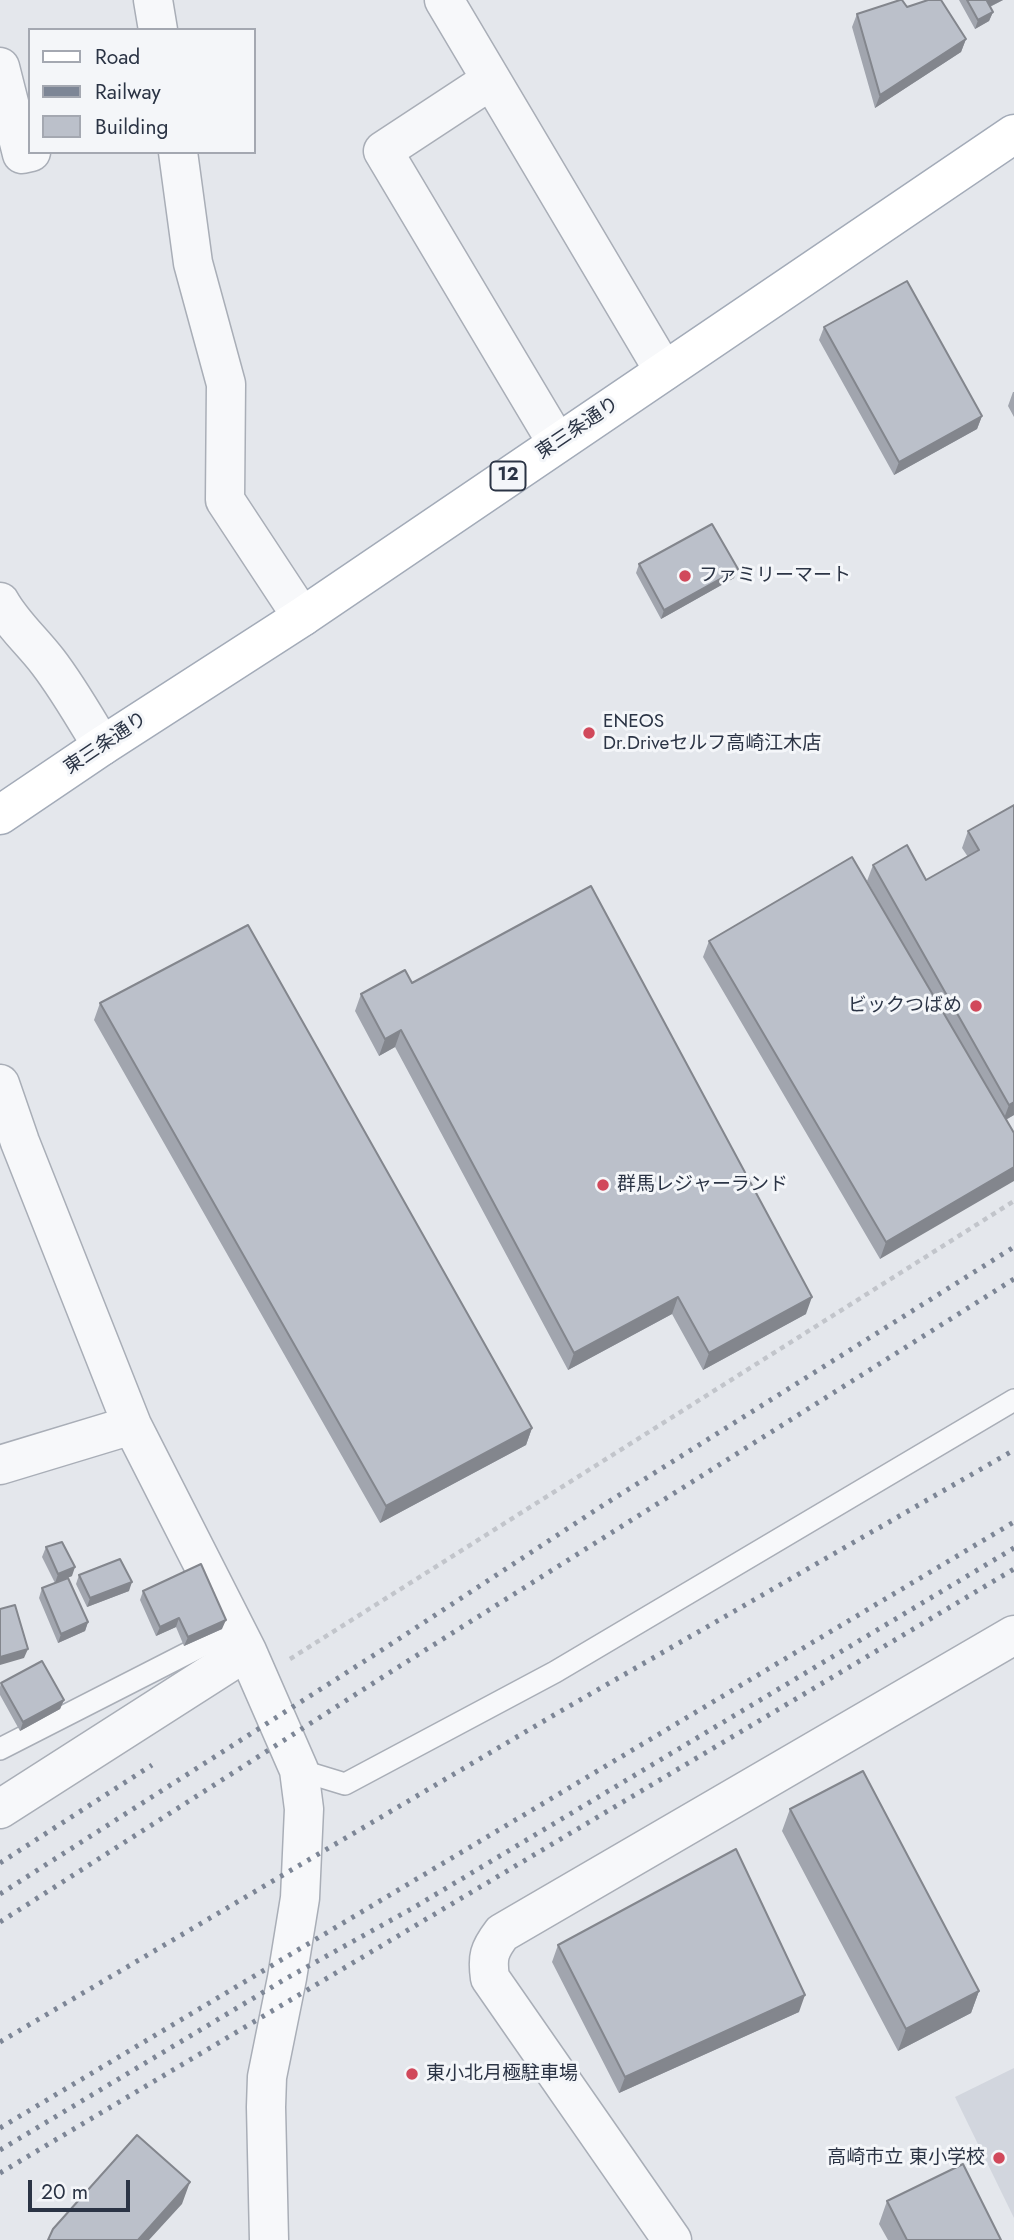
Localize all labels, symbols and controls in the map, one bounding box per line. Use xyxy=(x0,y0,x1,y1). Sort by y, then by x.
legend xyxy=(28,28,256,154)
text: Road xyxy=(95,42,140,72)
text: Railway xyxy=(95,77,161,107)
text: Building xyxy=(95,112,168,142)
street label: 東三条通り xyxy=(532,393,624,465)
road number: 12 xyxy=(490,462,526,490)
place label: ファミリーマート xyxy=(699,565,851,587)
marker: ファミリーマート xyxy=(677,568,693,584)
street label: 東三条通り xyxy=(60,708,152,780)
place label: ENEOS Dr.Driveセルフ高崎江木店 xyxy=(603,711,821,755)
marker: ENEOS Dr.Driveセルフ高崎江木店 xyxy=(581,725,597,741)
place label: ビックつばめ xyxy=(848,995,962,1017)
marker: ビックつばめ xyxy=(968,998,984,1014)
place label: 群馬レジャーランド xyxy=(617,1174,788,1196)
marker: 群馬レジャーランド xyxy=(595,1177,611,1193)
place label: 東小北月極駐車場 xyxy=(426,2063,578,2085)
marker: 東小北月極駐車場 xyxy=(404,2066,420,2082)
place label: 高崎市立 東小学校 xyxy=(827,2147,985,2169)
marker: 高崎市立 東小学校 xyxy=(991,2150,1007,2166)
scale bar xyxy=(32,2166,133,2210)
text: 20 m xyxy=(41,2177,88,2207)

